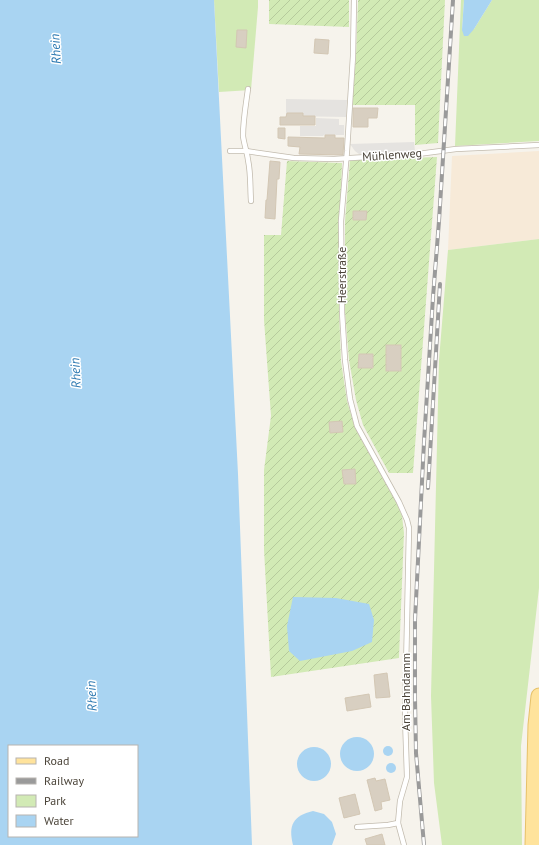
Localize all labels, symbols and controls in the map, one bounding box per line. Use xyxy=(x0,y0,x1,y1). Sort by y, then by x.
water label: Rhein xyxy=(46,33,65,65)
street label: Mühlenweg xyxy=(362,145,422,164)
street label: Heerstraße xyxy=(334,247,349,303)
water label: Rhein xyxy=(66,357,85,389)
street label: Am Bahndamm xyxy=(398,653,413,731)
water label: Rhein xyxy=(82,680,101,712)
legend xyxy=(8,745,138,837)
text: Road xyxy=(44,753,69,768)
text: Railway xyxy=(44,773,84,788)
text: Park xyxy=(44,793,66,808)
text: Water xyxy=(44,813,74,828)

